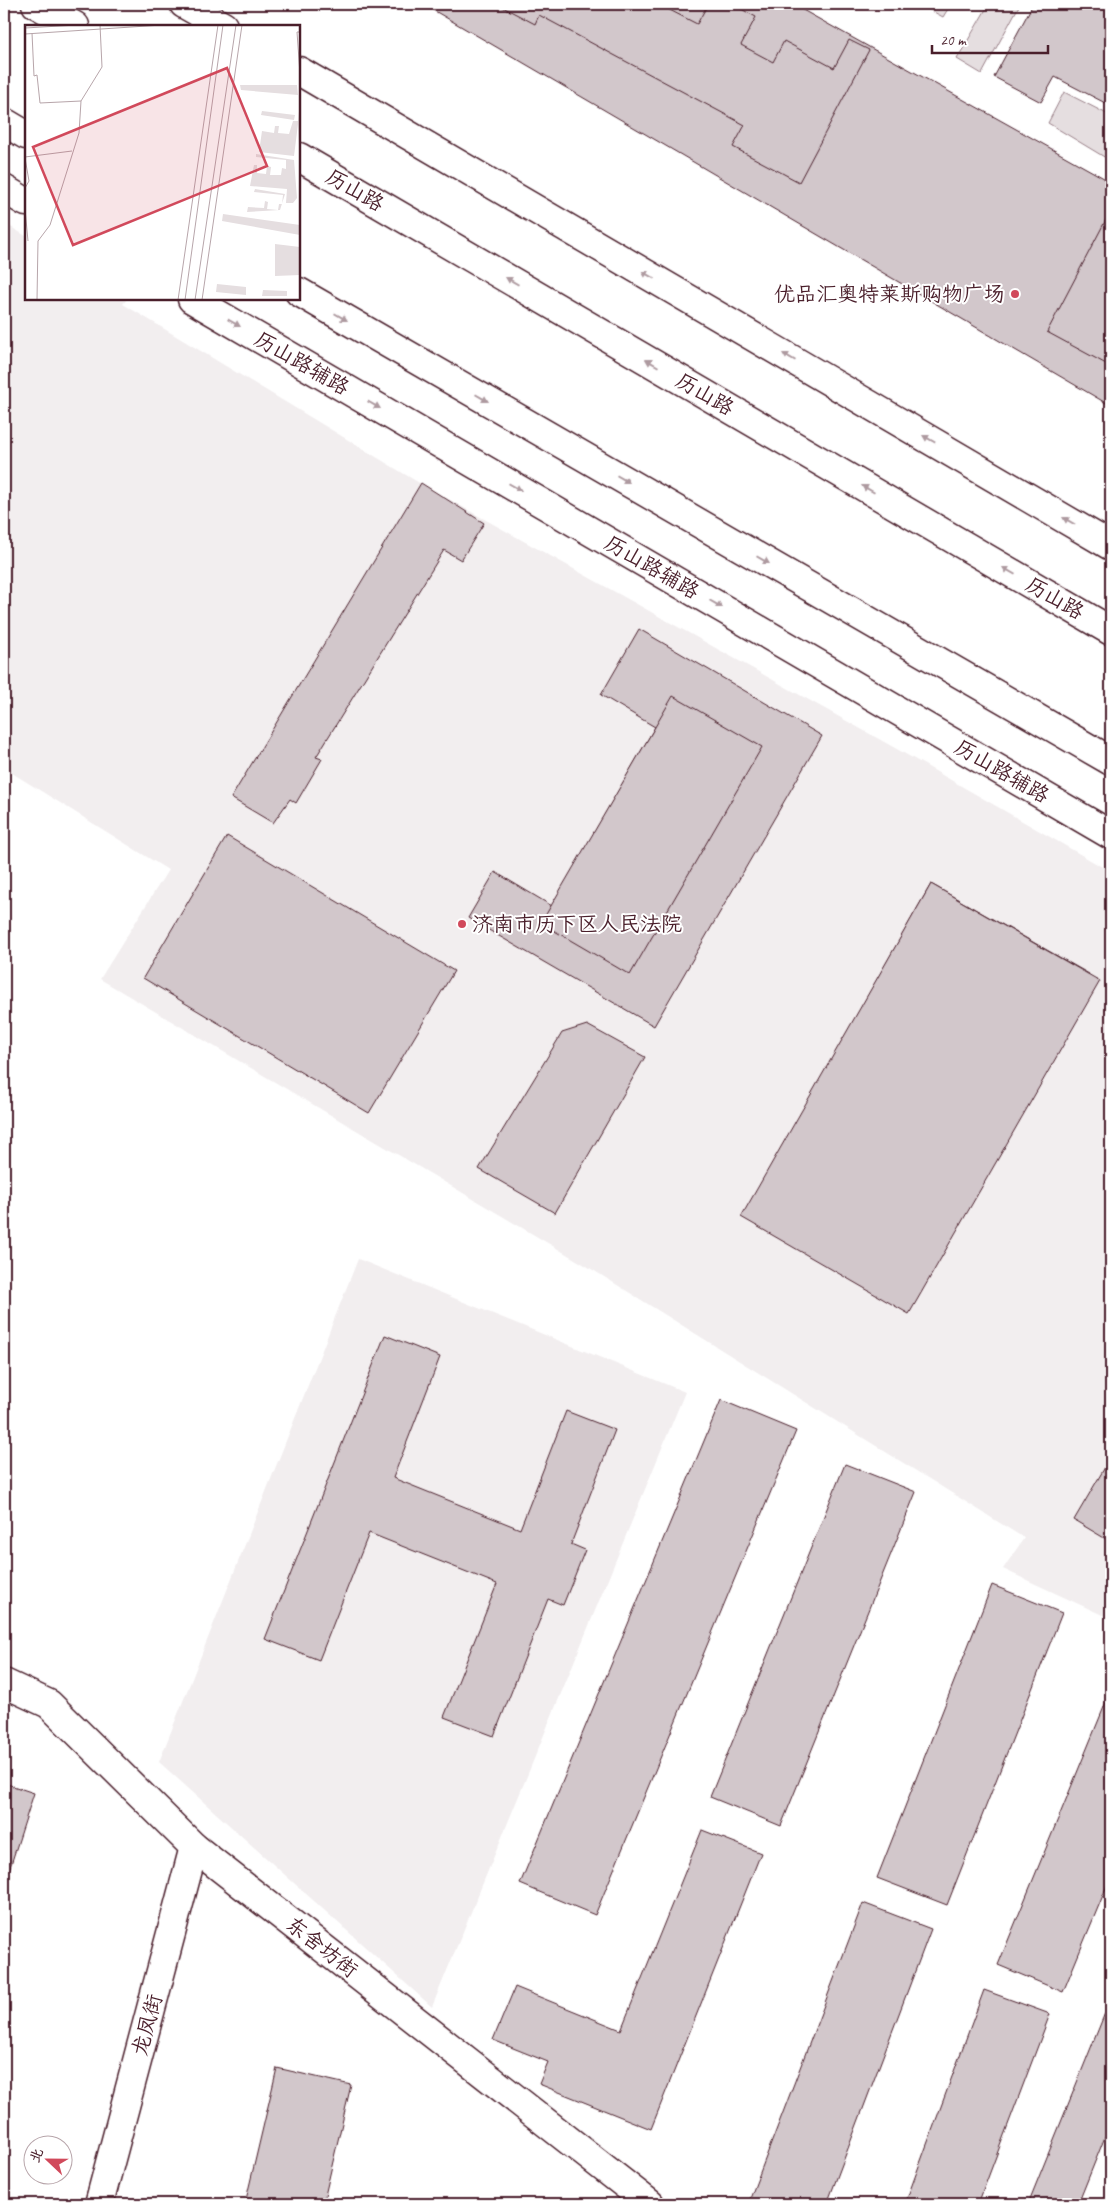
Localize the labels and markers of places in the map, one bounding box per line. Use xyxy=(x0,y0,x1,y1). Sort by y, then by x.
place label: 优品汇奥特莱斯购物广场 xyxy=(774,281,1005,307)
marker: 优品汇奥特莱斯购物广场 xyxy=(1009,288,1021,300)
place label: 济南市历下区人民法院 xyxy=(472,911,682,937)
marker: 济南市历下区人民法院 xyxy=(456,918,468,930)

